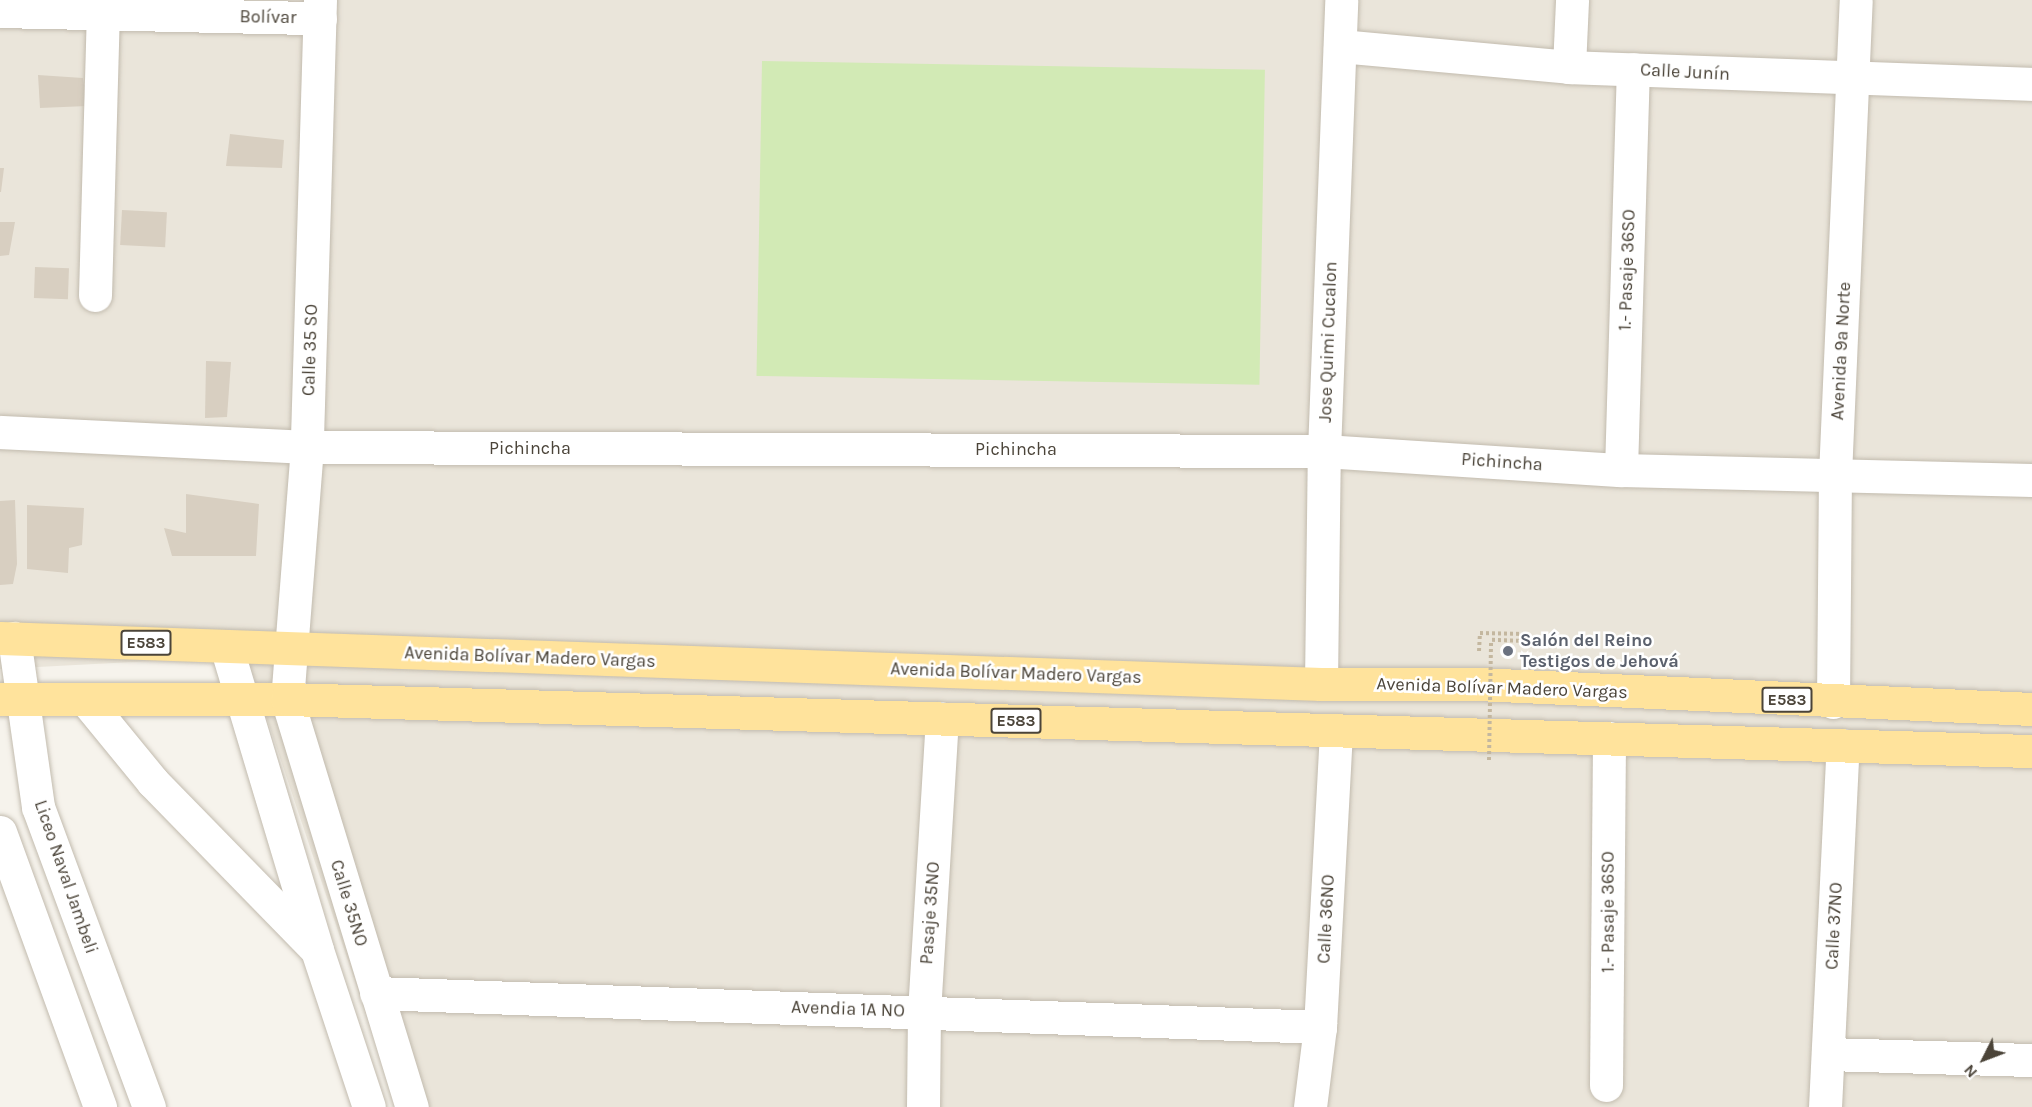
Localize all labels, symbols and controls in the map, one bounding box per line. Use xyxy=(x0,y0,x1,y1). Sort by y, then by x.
street label: Bolívar xyxy=(239,6,297,28)
street label: Calle Junín xyxy=(1640,59,1730,85)
street label: 1.- Pasaje 36SO xyxy=(1614,209,1640,331)
street label: Jose Quimi Cucalon xyxy=(1314,261,1342,423)
street label: Avenida 9a Norte xyxy=(1827,281,1855,421)
street label: Calle 35 SO xyxy=(298,304,322,396)
street label: Pichincha xyxy=(489,437,571,459)
street label: Pichincha xyxy=(975,438,1057,460)
street label: Pichincha xyxy=(1460,448,1544,476)
road number: E583 xyxy=(120,630,172,656)
place label: Salón del Reino Testigos de Jehová xyxy=(1520,630,1679,672)
street label: Avenida Bolívar Madero Vargas xyxy=(404,642,656,672)
marker: Salón del Reino Testigos de Jehová xyxy=(1501,644,1515,658)
street label: Avenida Bolívar Madero Vargas xyxy=(890,658,1142,688)
street label: Avenida Bolívar Madero Vargas xyxy=(1376,673,1628,703)
road number: E583 xyxy=(1762,687,1812,713)
road number: E583 xyxy=(990,708,1042,734)
street label: Liceo Naval Jambeli xyxy=(30,797,102,957)
street label: 1.- Pasaje 36SO xyxy=(1597,851,1619,973)
street label: Calle 35NO xyxy=(326,857,372,949)
street label: Pasaje 35NO xyxy=(916,861,944,965)
street label: Calle 36NO xyxy=(1313,874,1339,964)
street label: Calle 37NO xyxy=(1821,882,1847,970)
street label: Avendia 1A NO xyxy=(791,996,905,1022)
north arrow xyxy=(1954,1029,2014,1089)
text: N xyxy=(1959,1061,1981,1082)

